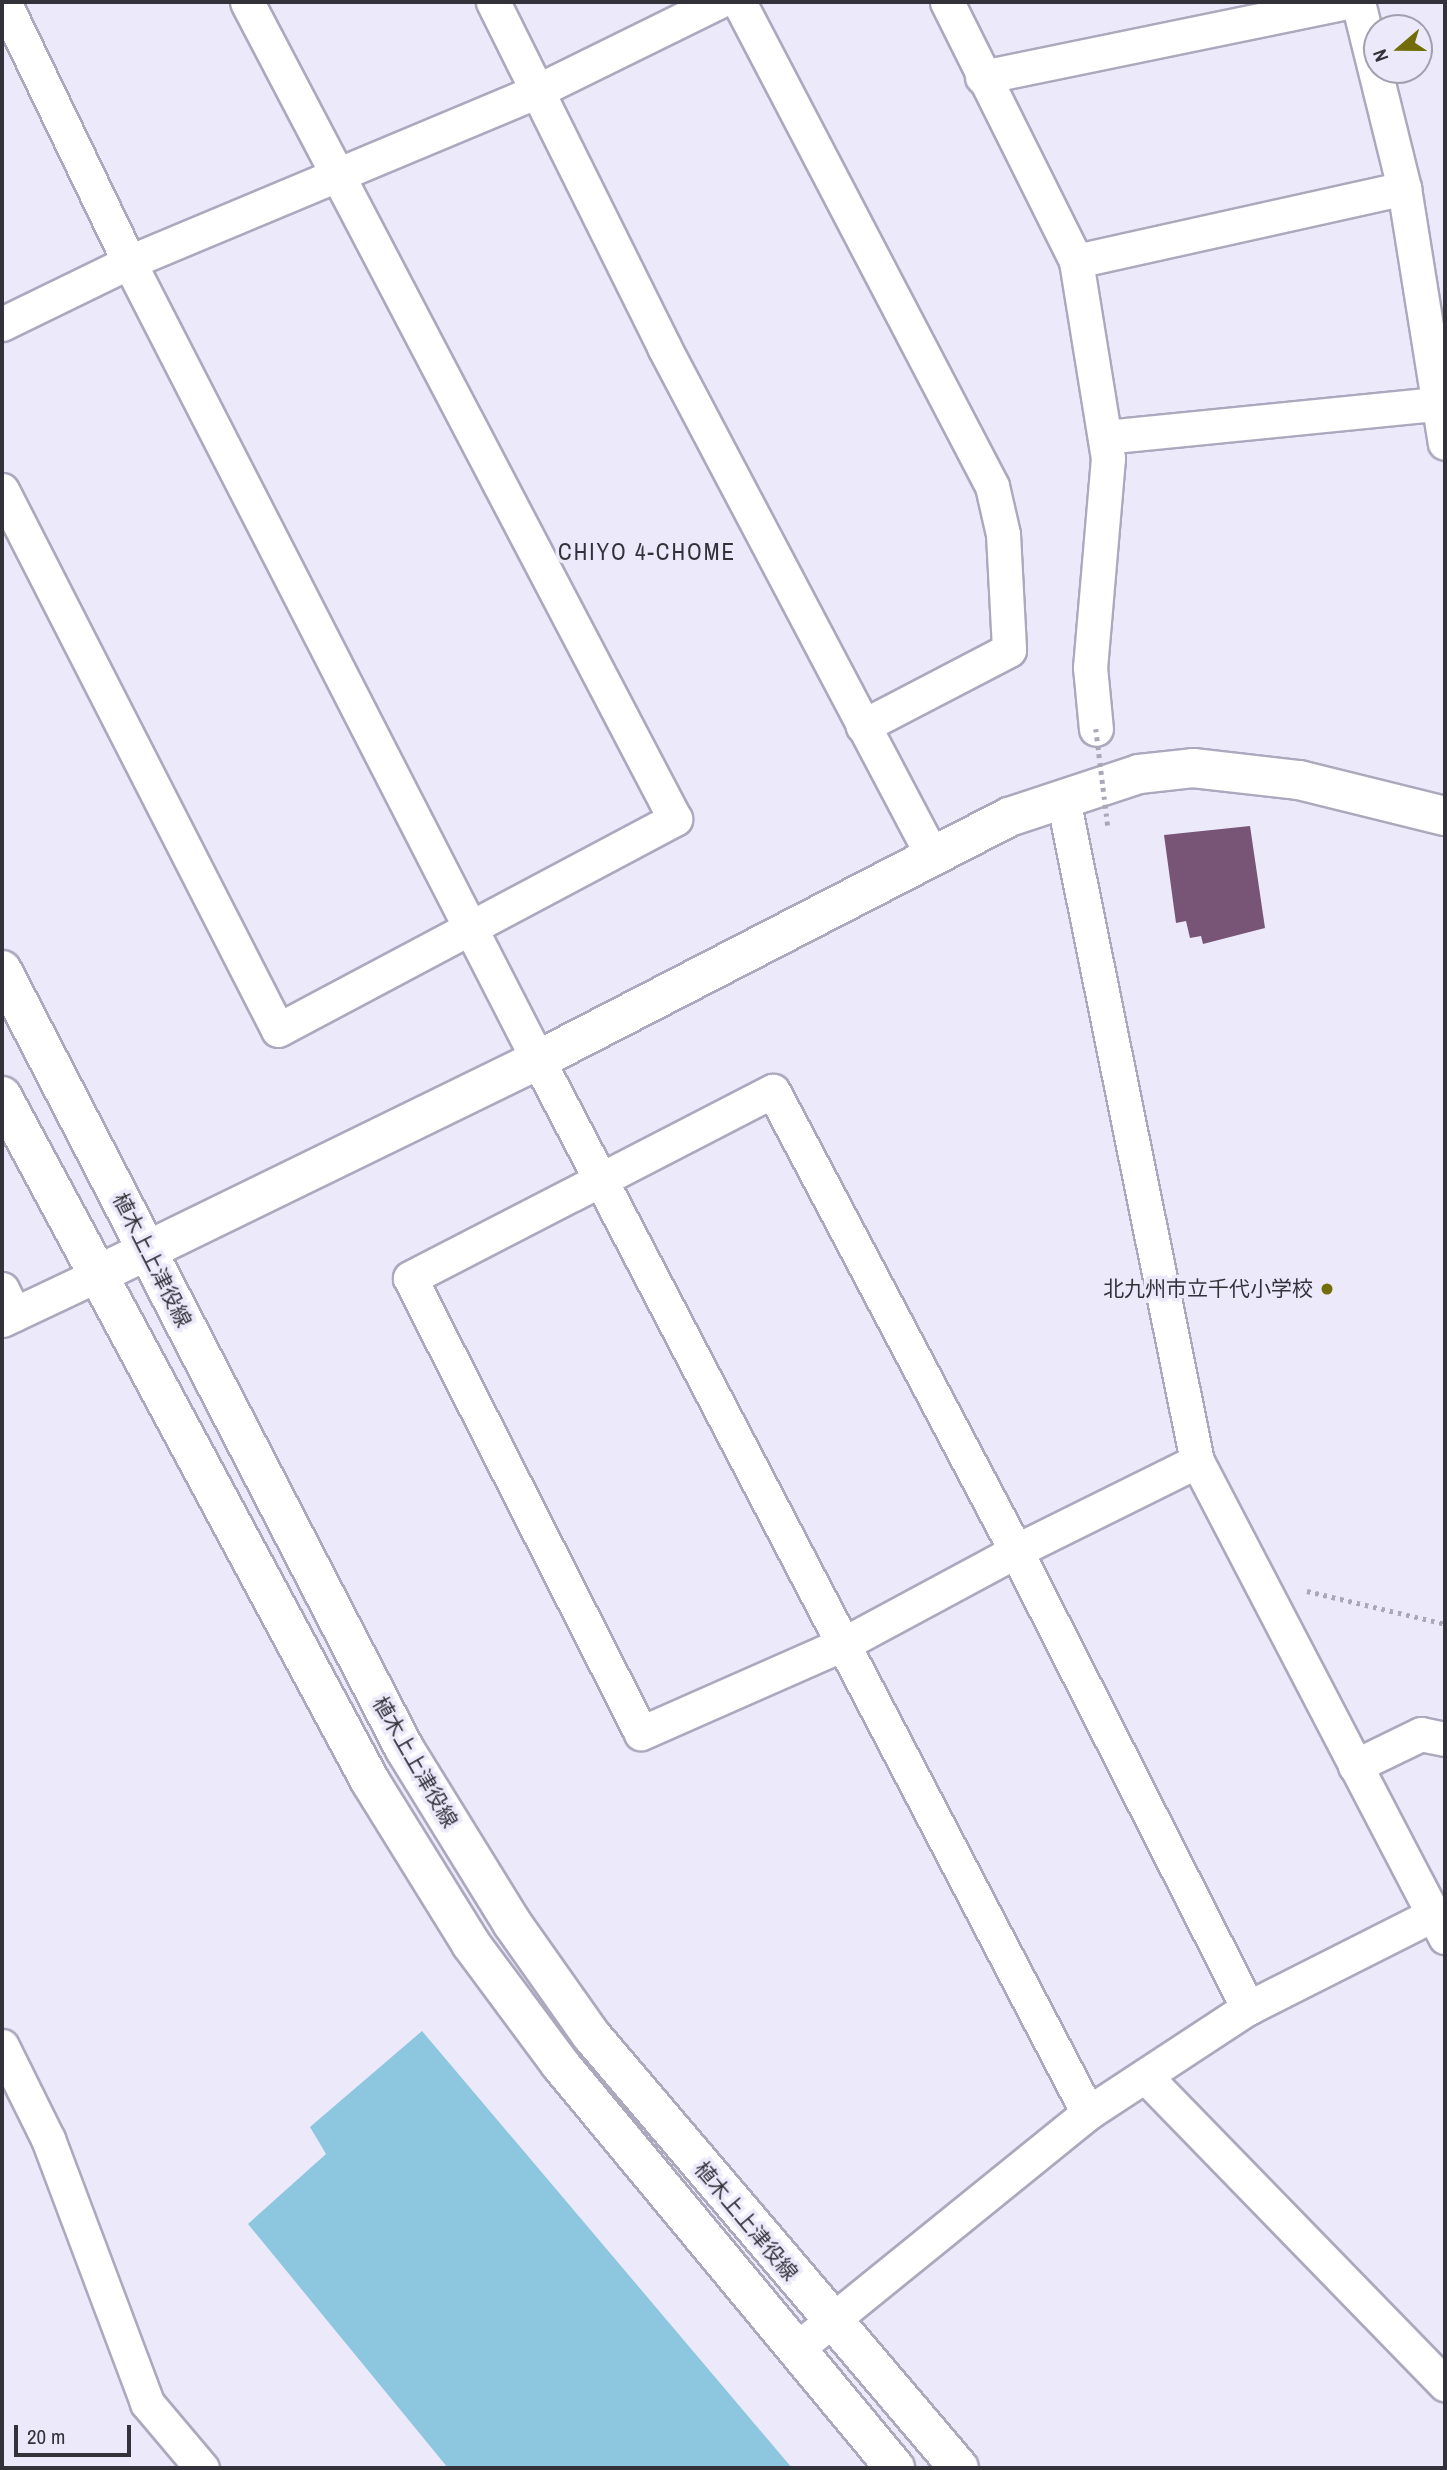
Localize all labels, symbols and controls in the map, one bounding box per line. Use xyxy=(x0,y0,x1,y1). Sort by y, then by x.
north arrow xyxy=(1363,14,1433,84)
text: N xyxy=(1366,46,1394,65)
district label: CHIYO 4-CHOME xyxy=(560,538,734,566)
street label: 植木上上津役線 xyxy=(107,1189,197,1331)
place label: 北九州市立千代小学校 xyxy=(1103,1276,1313,1302)
marker: 北九州市立千代小学校 xyxy=(1319,1281,1335,1297)
street label: 植木上上津役線 xyxy=(367,1692,463,1832)
street label: 植木上上津役線 xyxy=(689,2157,803,2285)
scale bar xyxy=(18,2410,135,2454)
text: 20 m xyxy=(27,2422,65,2451)

